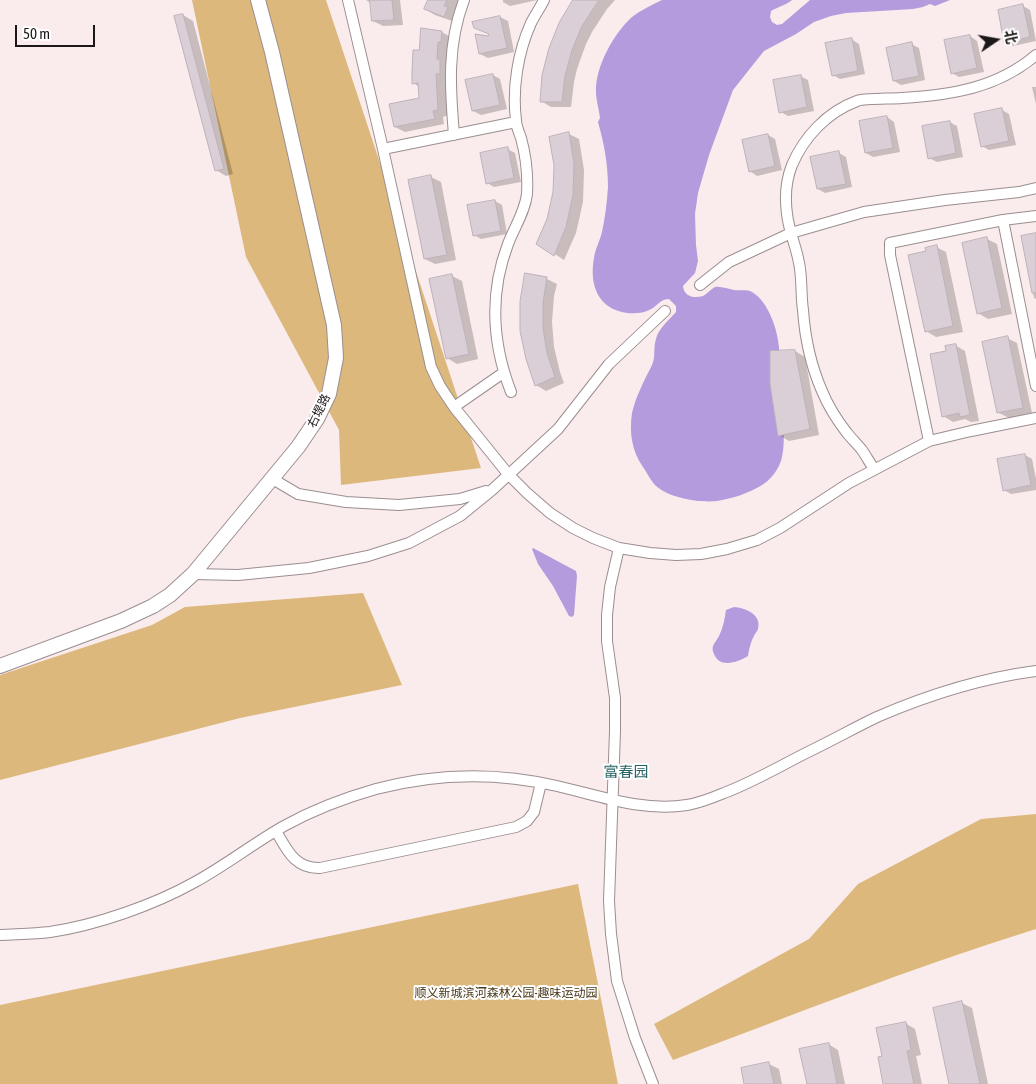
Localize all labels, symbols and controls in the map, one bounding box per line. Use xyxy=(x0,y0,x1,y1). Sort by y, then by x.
scale bar xyxy=(18,15,98,47)
north arrow xyxy=(971,15,1021,65)
text: 50 m xyxy=(23,25,50,42)
text: 北 xyxy=(1001,28,1020,45)
street label: 右堤路 xyxy=(305,392,333,430)
district label: 富春园 xyxy=(604,763,648,781)
park label: 顺义新城滨河森林公园-趣味运动园 xyxy=(415,986,597,1000)

